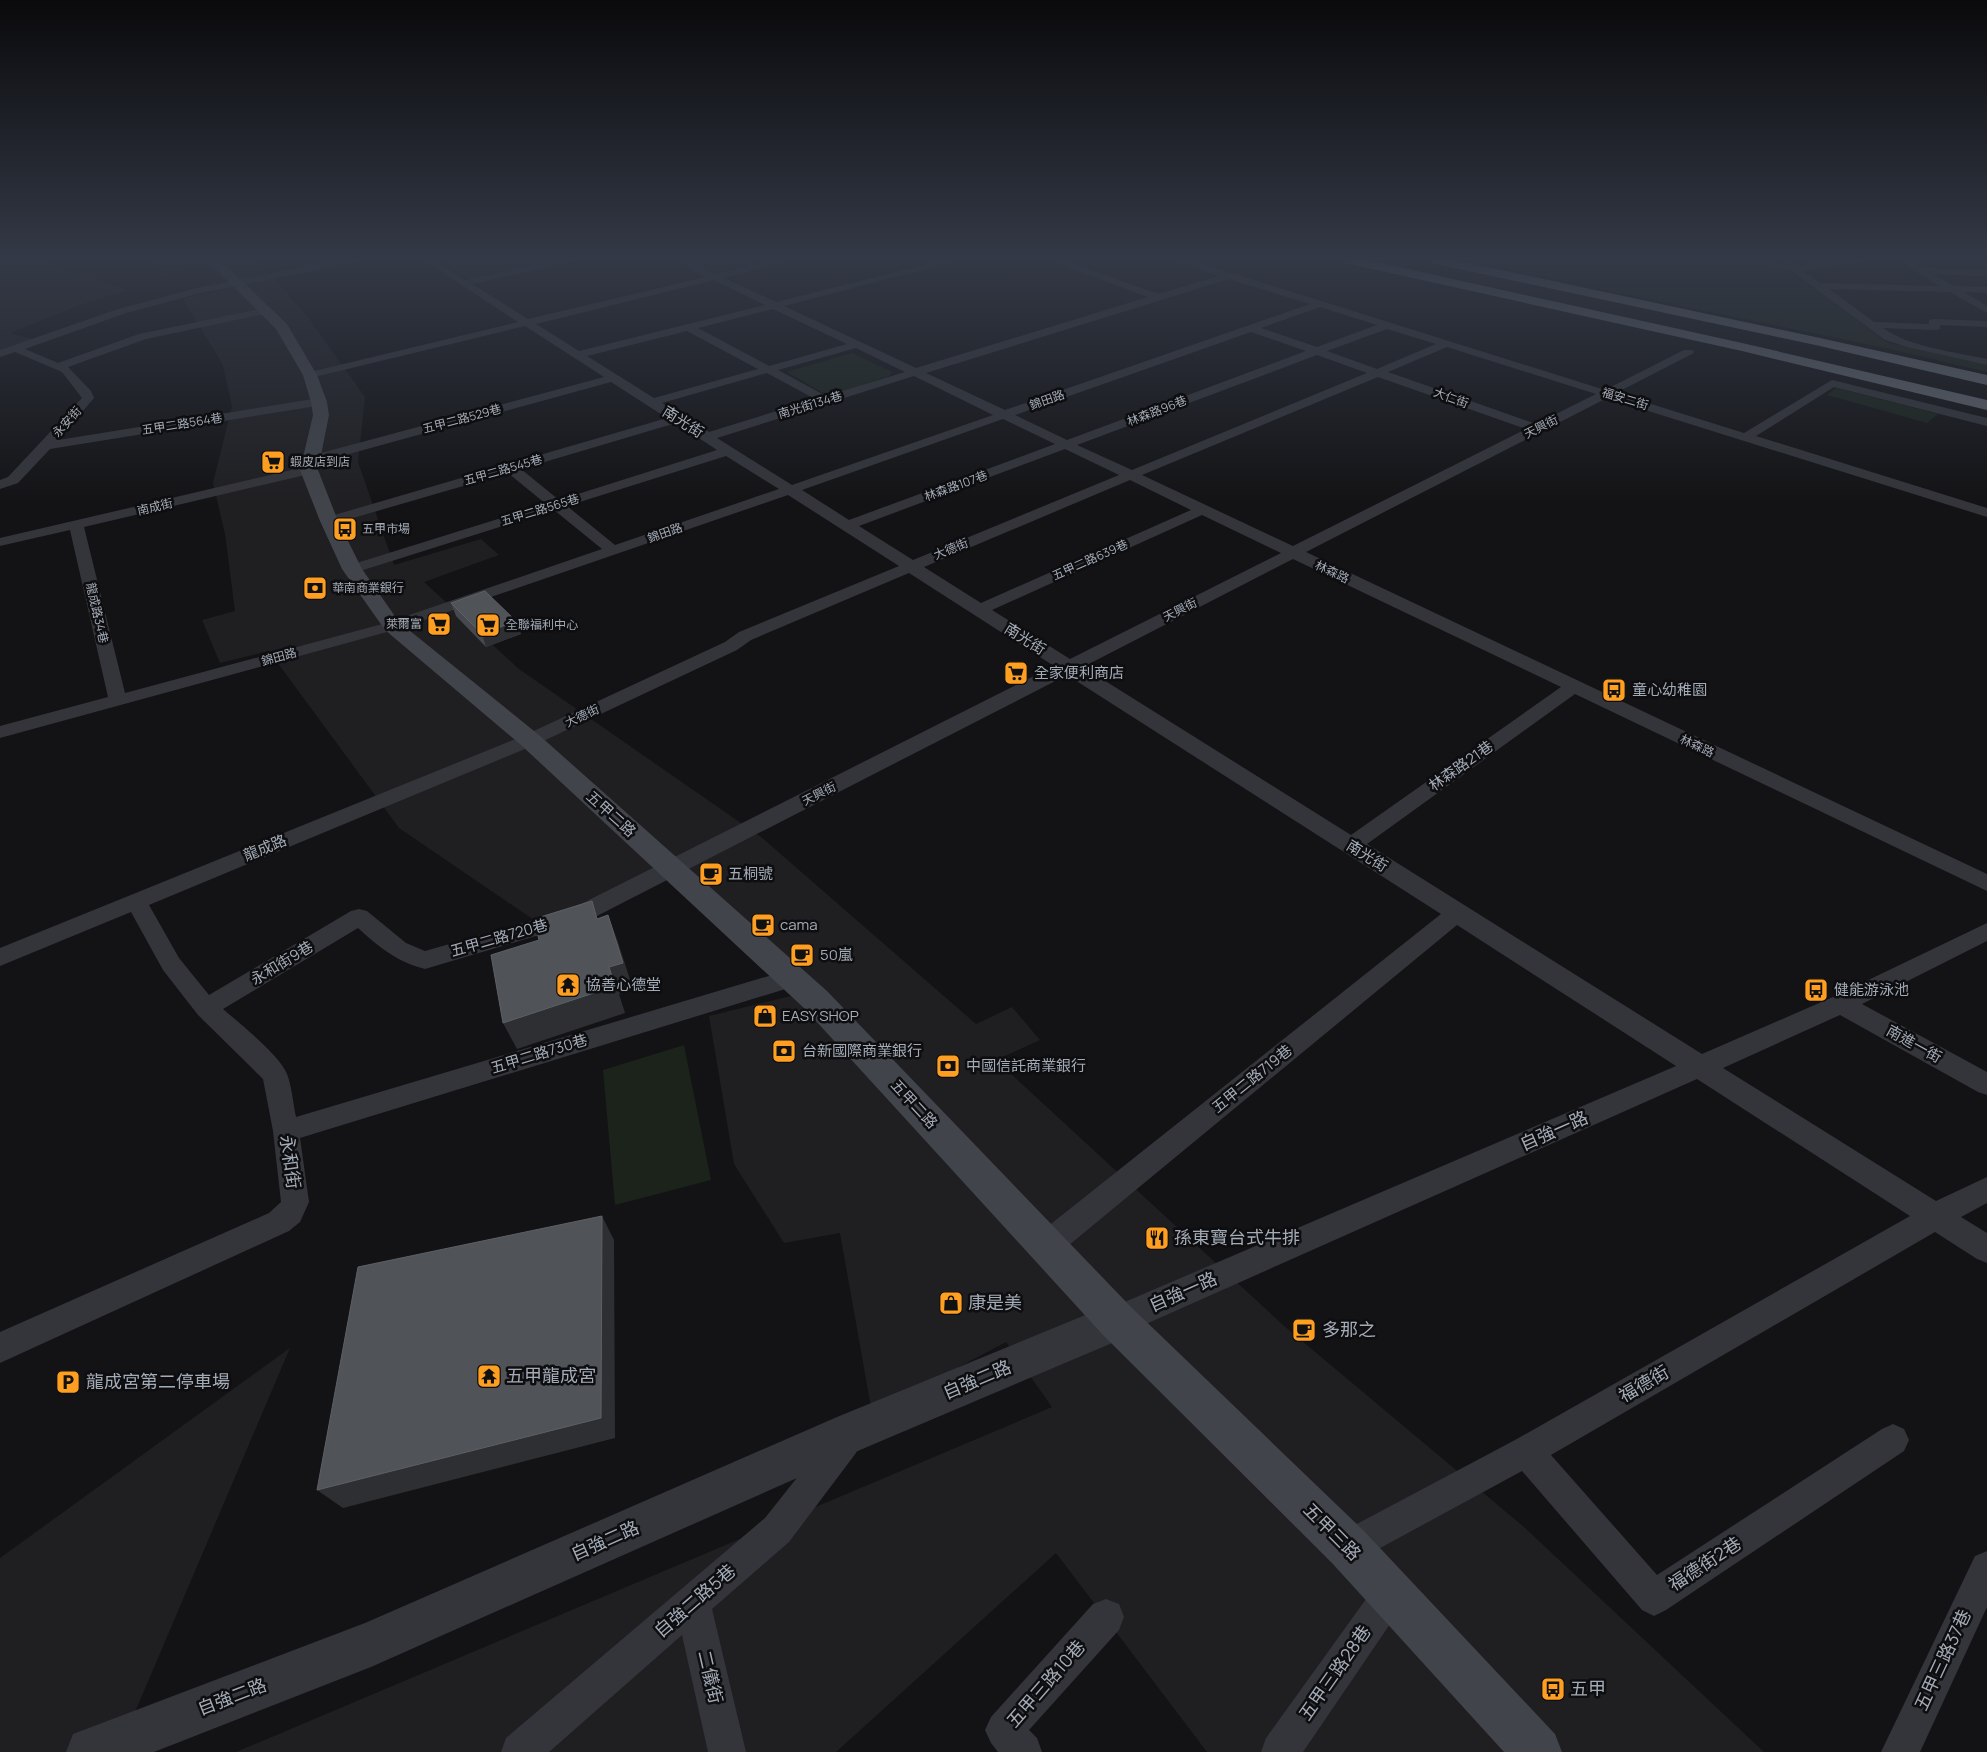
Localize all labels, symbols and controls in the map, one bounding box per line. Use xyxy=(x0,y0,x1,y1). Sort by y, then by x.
street label: 大仁街 xyxy=(1431,383,1471,412)
street label: 福安二街 xyxy=(1600,383,1651,414)
street label: 錦田路 xyxy=(1027,386,1067,413)
street label: 南光街134巷 xyxy=(776,387,844,422)
street label: 林森路96巷 xyxy=(1124,391,1189,430)
street label: 五甲二路529巷 xyxy=(421,400,503,437)
street label: 南光街 xyxy=(659,401,708,442)
street label: 永安街 xyxy=(48,403,85,441)
street label: 五甲二路564巷 xyxy=(140,409,223,438)
street label: 天興街 xyxy=(1521,411,1561,442)
supermarket icon: 蝦皮店到店 xyxy=(260,449,286,475)
street label: 五甲二路545巷 xyxy=(462,450,544,489)
place label: 蝦皮店到店 xyxy=(290,453,350,470)
street label: 林森路107巷 xyxy=(922,466,990,505)
street label: 五甲二路565巷 xyxy=(498,490,581,530)
street label: 南成街 xyxy=(135,494,174,519)
bus stop icon: 五甲市場 xyxy=(332,516,358,542)
street label: 錦田路 xyxy=(645,519,685,546)
place label: 五甲市場 xyxy=(362,520,410,537)
street label: 大德街 xyxy=(931,534,971,563)
street label: 五甲二路639巷 xyxy=(1049,535,1130,584)
street label: 林森路 xyxy=(1312,556,1352,587)
bank icon: 華南商業銀行 xyxy=(302,575,328,601)
place label: 華南商業銀行 xyxy=(332,579,404,596)
street label: 龍成路34巷 xyxy=(82,581,113,645)
street label: 天興街 xyxy=(1160,594,1200,625)
supermarket icon: 萊爾富 xyxy=(426,611,452,637)
supermarket icon: 全聯福利中心 xyxy=(475,612,501,638)
place label: 萊爾富 xyxy=(386,615,422,632)
place label: 全聯福利中心 xyxy=(506,616,578,633)
street label: 南光街 xyxy=(1001,618,1050,659)
street label: 錦田路 xyxy=(259,644,298,669)
supermarket icon: 全家便利商店 xyxy=(1003,660,1029,686)
place label: 全家便利商店 xyxy=(1034,662,1124,683)
bus stop icon: 童心幼稚園 xyxy=(1601,677,1627,703)
place label: 童心幼稚園 xyxy=(1632,679,1707,700)
street label: 大德街 xyxy=(562,700,602,731)
street label: 林森路 xyxy=(1677,730,1717,761)
street label: 林森路21巷 xyxy=(1424,736,1497,796)
street label: 天興街 xyxy=(799,778,839,809)
street label: 五甲二路 xyxy=(582,786,641,842)
street label: 龍成路 xyxy=(240,829,290,866)
street label: 南光街 xyxy=(1343,835,1392,876)
cafe icon: 五桐號 xyxy=(698,861,724,887)
place label: 五桐號 xyxy=(728,863,773,884)
cafe icon: cama xyxy=(750,912,776,938)
street label: 五甲二路720巷 xyxy=(448,914,550,961)
place label: cama xyxy=(780,914,818,935)
street label: 永和街9巷 xyxy=(247,936,317,989)
cafe icon: 50嵐 xyxy=(789,942,815,968)
place label: 50嵐 xyxy=(820,944,853,965)
temple icon: 協善心德堂 xyxy=(555,972,581,998)
place label: 協善心德堂 xyxy=(586,974,661,995)
bus stop icon: 健能游泳池 xyxy=(1803,977,1829,1003)
place label: 健能游泳池 xyxy=(1834,979,1909,1000)
shop icon: EASY SHOP xyxy=(752,1003,778,1029)
place label: EASY SHOP xyxy=(782,1005,859,1026)
street label: 南進一街 xyxy=(1883,1020,1946,1067)
street label: 五甲二路730巷 xyxy=(488,1029,590,1078)
bank icon: 台新國際商業銀行 xyxy=(771,1038,797,1064)
place label: 台新國際商業銀行 xyxy=(802,1040,922,1061)
street label: 五甲二路719巷 xyxy=(1207,1040,1296,1118)
bank icon: 中國信託商業銀行 xyxy=(935,1053,961,1079)
place label: 中國信託商業銀行 xyxy=(966,1055,1086,1076)
street label: 五甲二路 xyxy=(886,1075,943,1133)
street label: 自強一路 xyxy=(1516,1104,1591,1156)
street label: 永和街 xyxy=(275,1133,307,1190)
restaurant icon: 孫東寶台式牛排 xyxy=(1144,1225,1170,1251)
place label: 孫東寶台式牛排 xyxy=(1174,1225,1300,1249)
street label: 自強一路 xyxy=(1145,1265,1220,1317)
shop icon: 康是美 xyxy=(938,1290,964,1316)
place label: 康是美 xyxy=(968,1290,1022,1314)
cafe icon: 多那之 xyxy=(1291,1317,1317,1343)
place label: 多那之 xyxy=(1322,1317,1376,1341)
street label: 自強二路 xyxy=(939,1354,1014,1404)
street label: 福德街 xyxy=(1614,1359,1673,1407)
temple icon: 五甲龍成宮 xyxy=(476,1363,502,1389)
place label: 五甲龍成宮 xyxy=(506,1363,596,1387)
parking icon: 龍成宮第二停車場 xyxy=(55,1369,81,1395)
place label: 龍成宮第二停車場 xyxy=(86,1369,230,1393)
street label: 五甲三路 xyxy=(1299,1497,1367,1565)
street label: 自強二路 xyxy=(567,1514,642,1566)
street label: 福德街2巷 xyxy=(1663,1531,1745,1596)
street label: 自強二路5巷 xyxy=(649,1558,740,1642)
street label: 五甲三路37巷 xyxy=(1908,1605,1976,1714)
street label: 五甲三路28巷 xyxy=(1293,1620,1376,1725)
street label: 五甲三路10巷 xyxy=(1001,1635,1090,1732)
street label: 二儀街 xyxy=(693,1648,729,1706)
street label: 自強二路 xyxy=(194,1672,270,1720)
bus stop icon: 五甲 xyxy=(1540,1676,1566,1702)
place label: 五甲 xyxy=(1570,1676,1606,1700)

